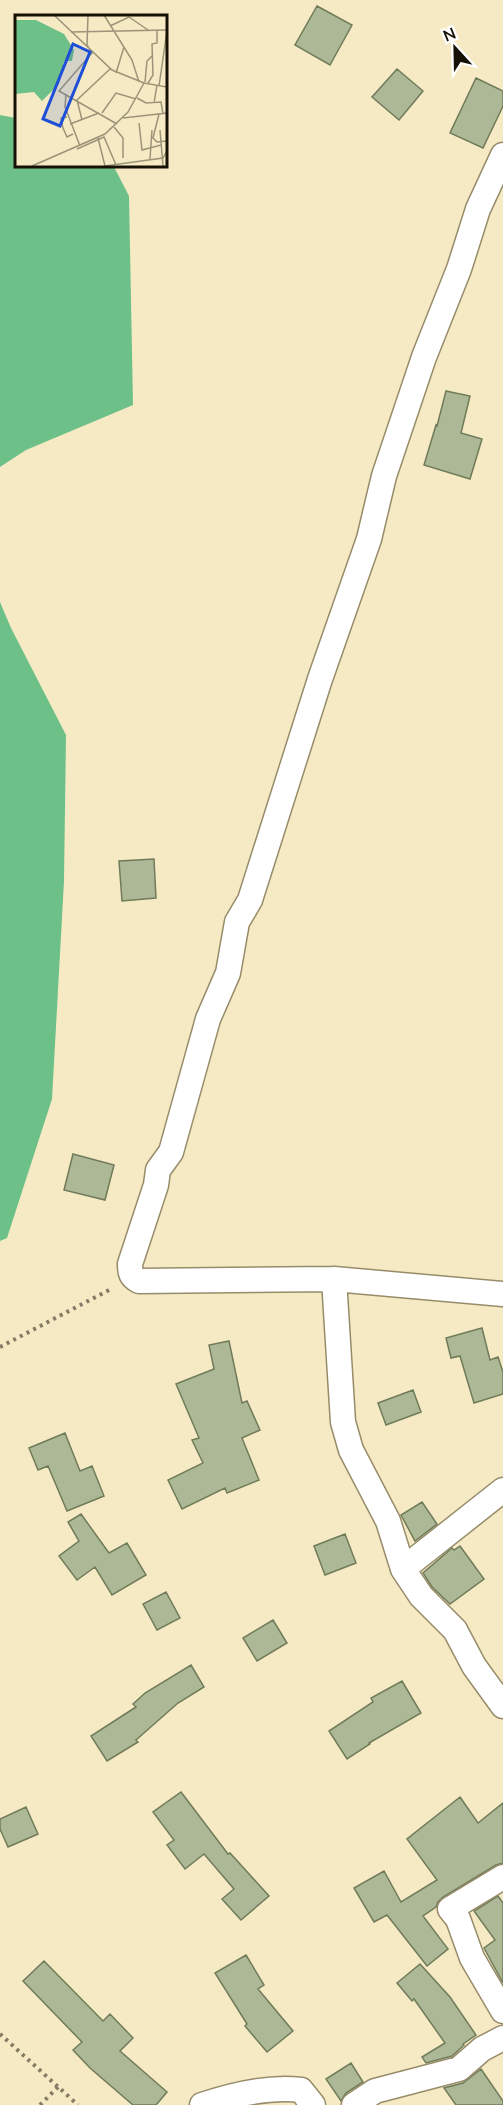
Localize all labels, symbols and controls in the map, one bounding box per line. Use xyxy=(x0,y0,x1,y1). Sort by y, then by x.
inset map xyxy=(15,15,166,166)
north arrow xyxy=(425,18,485,78)
text: N xyxy=(440,23,459,47)

